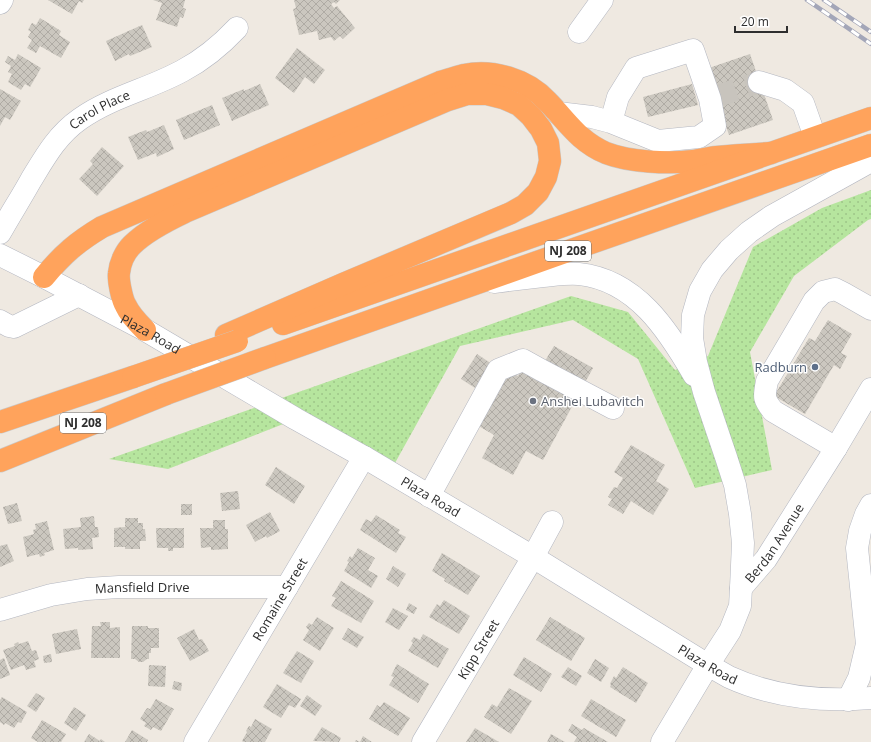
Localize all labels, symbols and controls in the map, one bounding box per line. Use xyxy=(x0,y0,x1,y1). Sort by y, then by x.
scale bar xyxy=(735,8,787,34)
text: 20 m xyxy=(741,13,769,30)
street label: Carol Place xyxy=(65,86,133,133)
road number: NJ 208 xyxy=(545,241,591,261)
street label: Plaza Road xyxy=(118,310,184,358)
place label: Radburn xyxy=(755,358,807,376)
marker: Radburn xyxy=(810,362,820,372)
place label: Anshei Lubavitch xyxy=(541,392,644,410)
marker: Anshei Lubavitch xyxy=(528,396,538,406)
road number: NJ 208 xyxy=(60,413,106,433)
street label: Plaza Road xyxy=(398,472,464,521)
street label: Berdan Avenue xyxy=(740,500,808,587)
street label: Romaine Street xyxy=(248,554,311,644)
street label: Mansfield Drive xyxy=(94,578,190,597)
street label: Kipp Street xyxy=(453,615,503,683)
street label: Plaza Road xyxy=(675,640,740,689)

